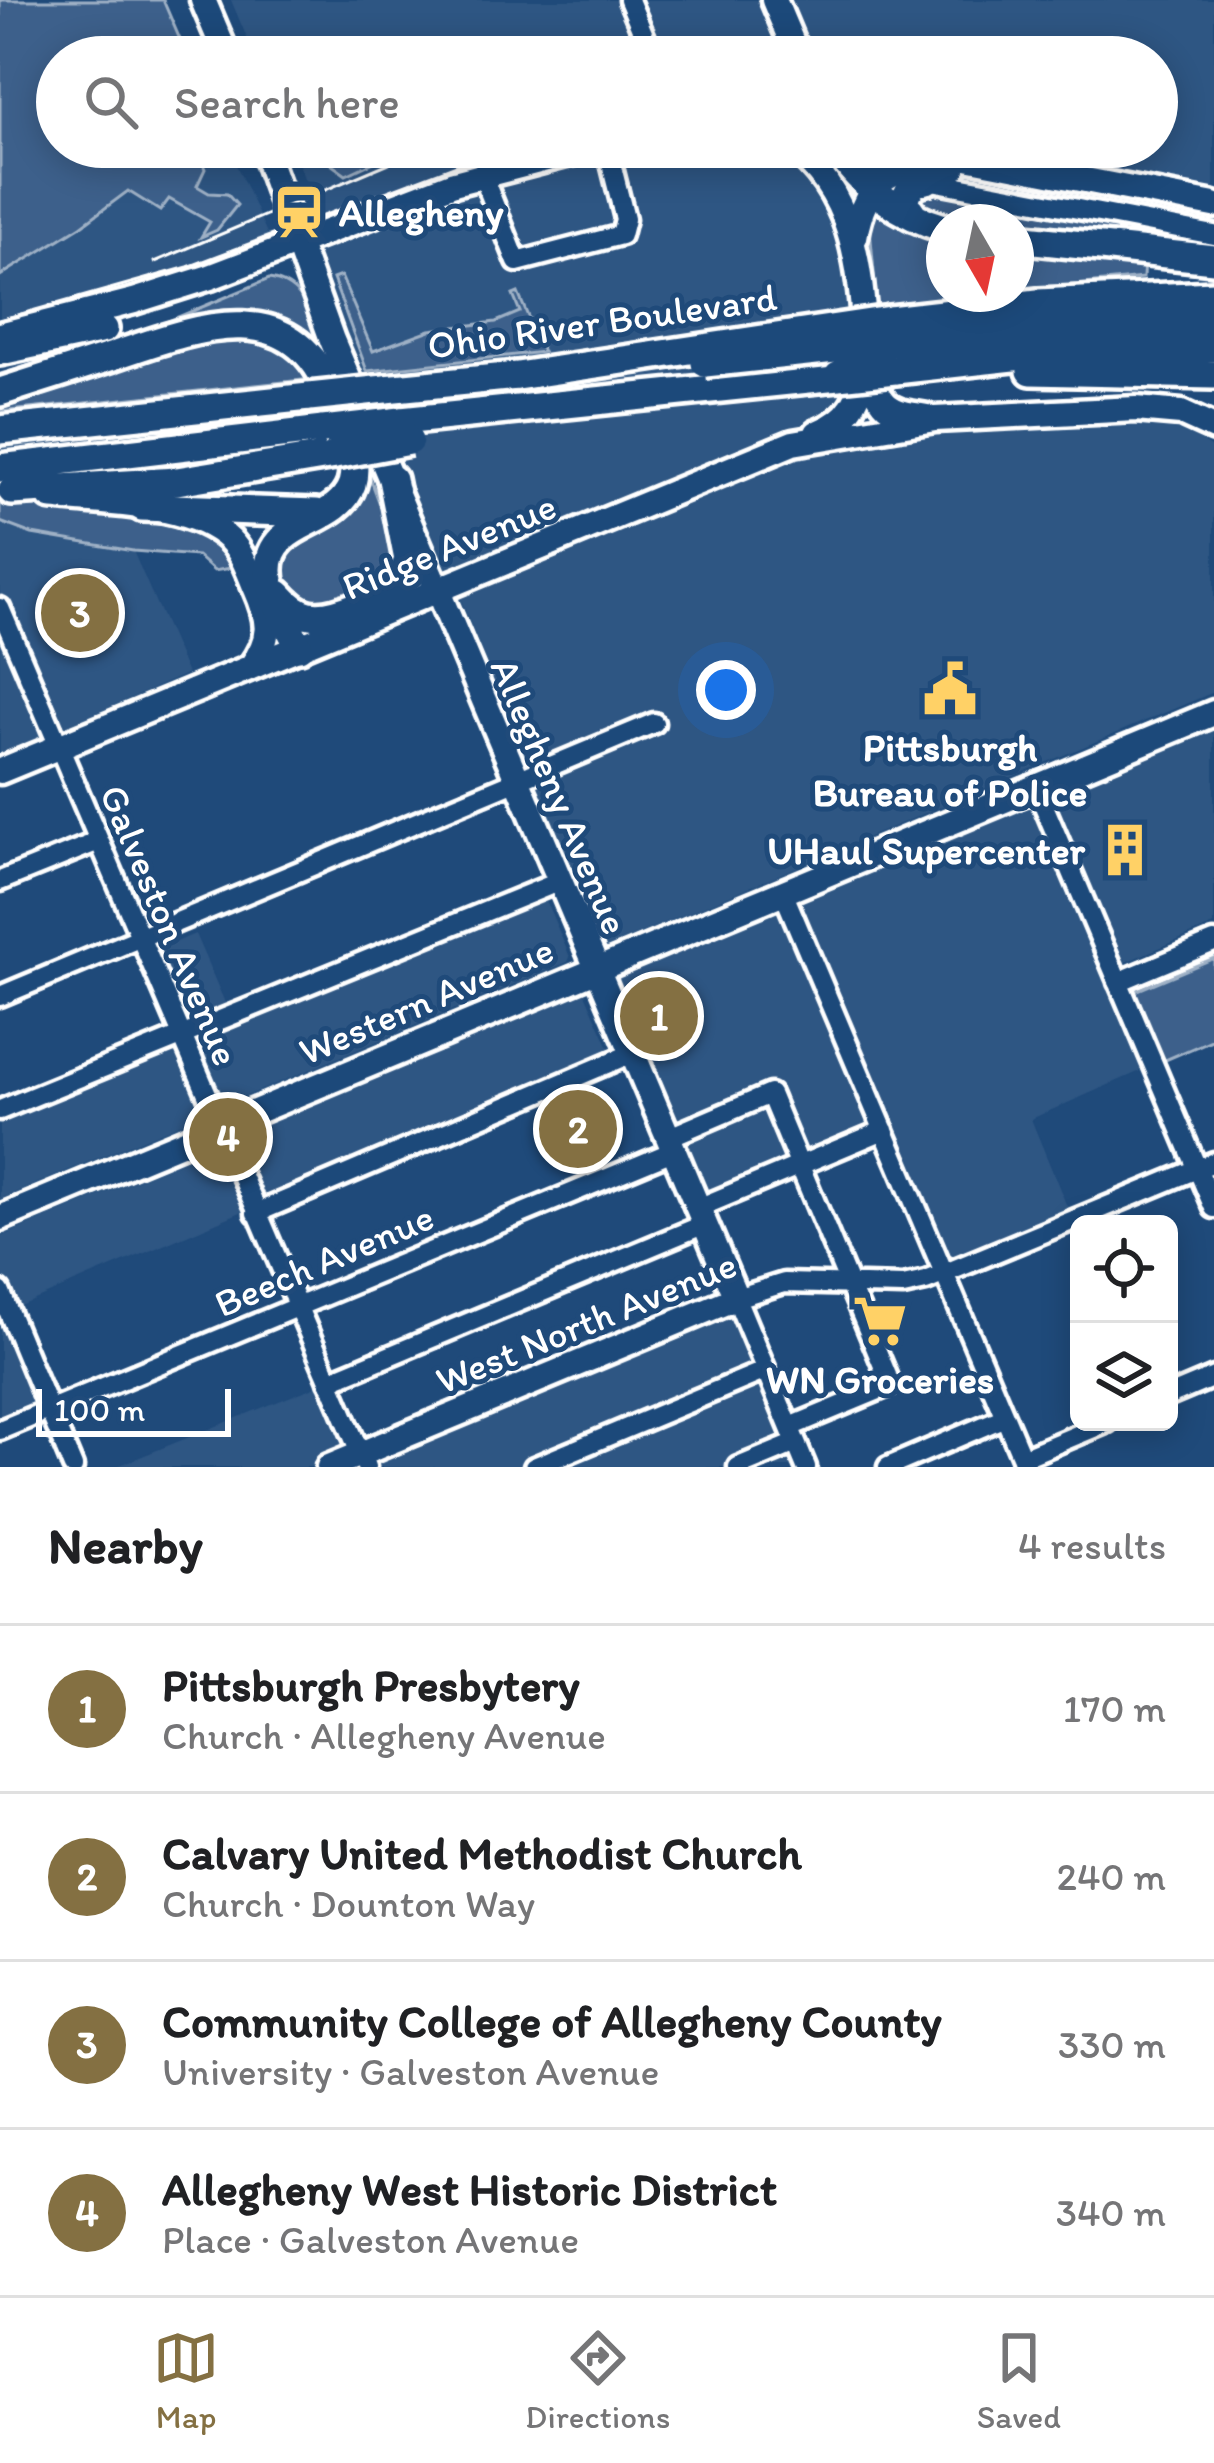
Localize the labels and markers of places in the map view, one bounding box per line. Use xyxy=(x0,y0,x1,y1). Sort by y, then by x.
station icon: Allegheny xyxy=(270,183,328,241)
place label: Allegheny xyxy=(339,189,504,236)
pin: 3 xyxy=(41,568,119,658)
public building icon: Pittsburgh Bureau of Police xyxy=(921,660,979,718)
place label: Pittsburgh Bureau of Police xyxy=(813,724,1087,816)
building icon: UHaul Supercenter xyxy=(1096,821,1154,879)
place label: UHaul Supercenter xyxy=(767,827,1086,874)
pin: 1 xyxy=(620,971,698,1061)
pin: 2 xyxy=(539,1084,617,1174)
pin: 4 xyxy=(189,1092,267,1182)
supermarket icon: WN Groceries xyxy=(851,1292,909,1350)
place label: WN Groceries xyxy=(766,1356,994,1403)

